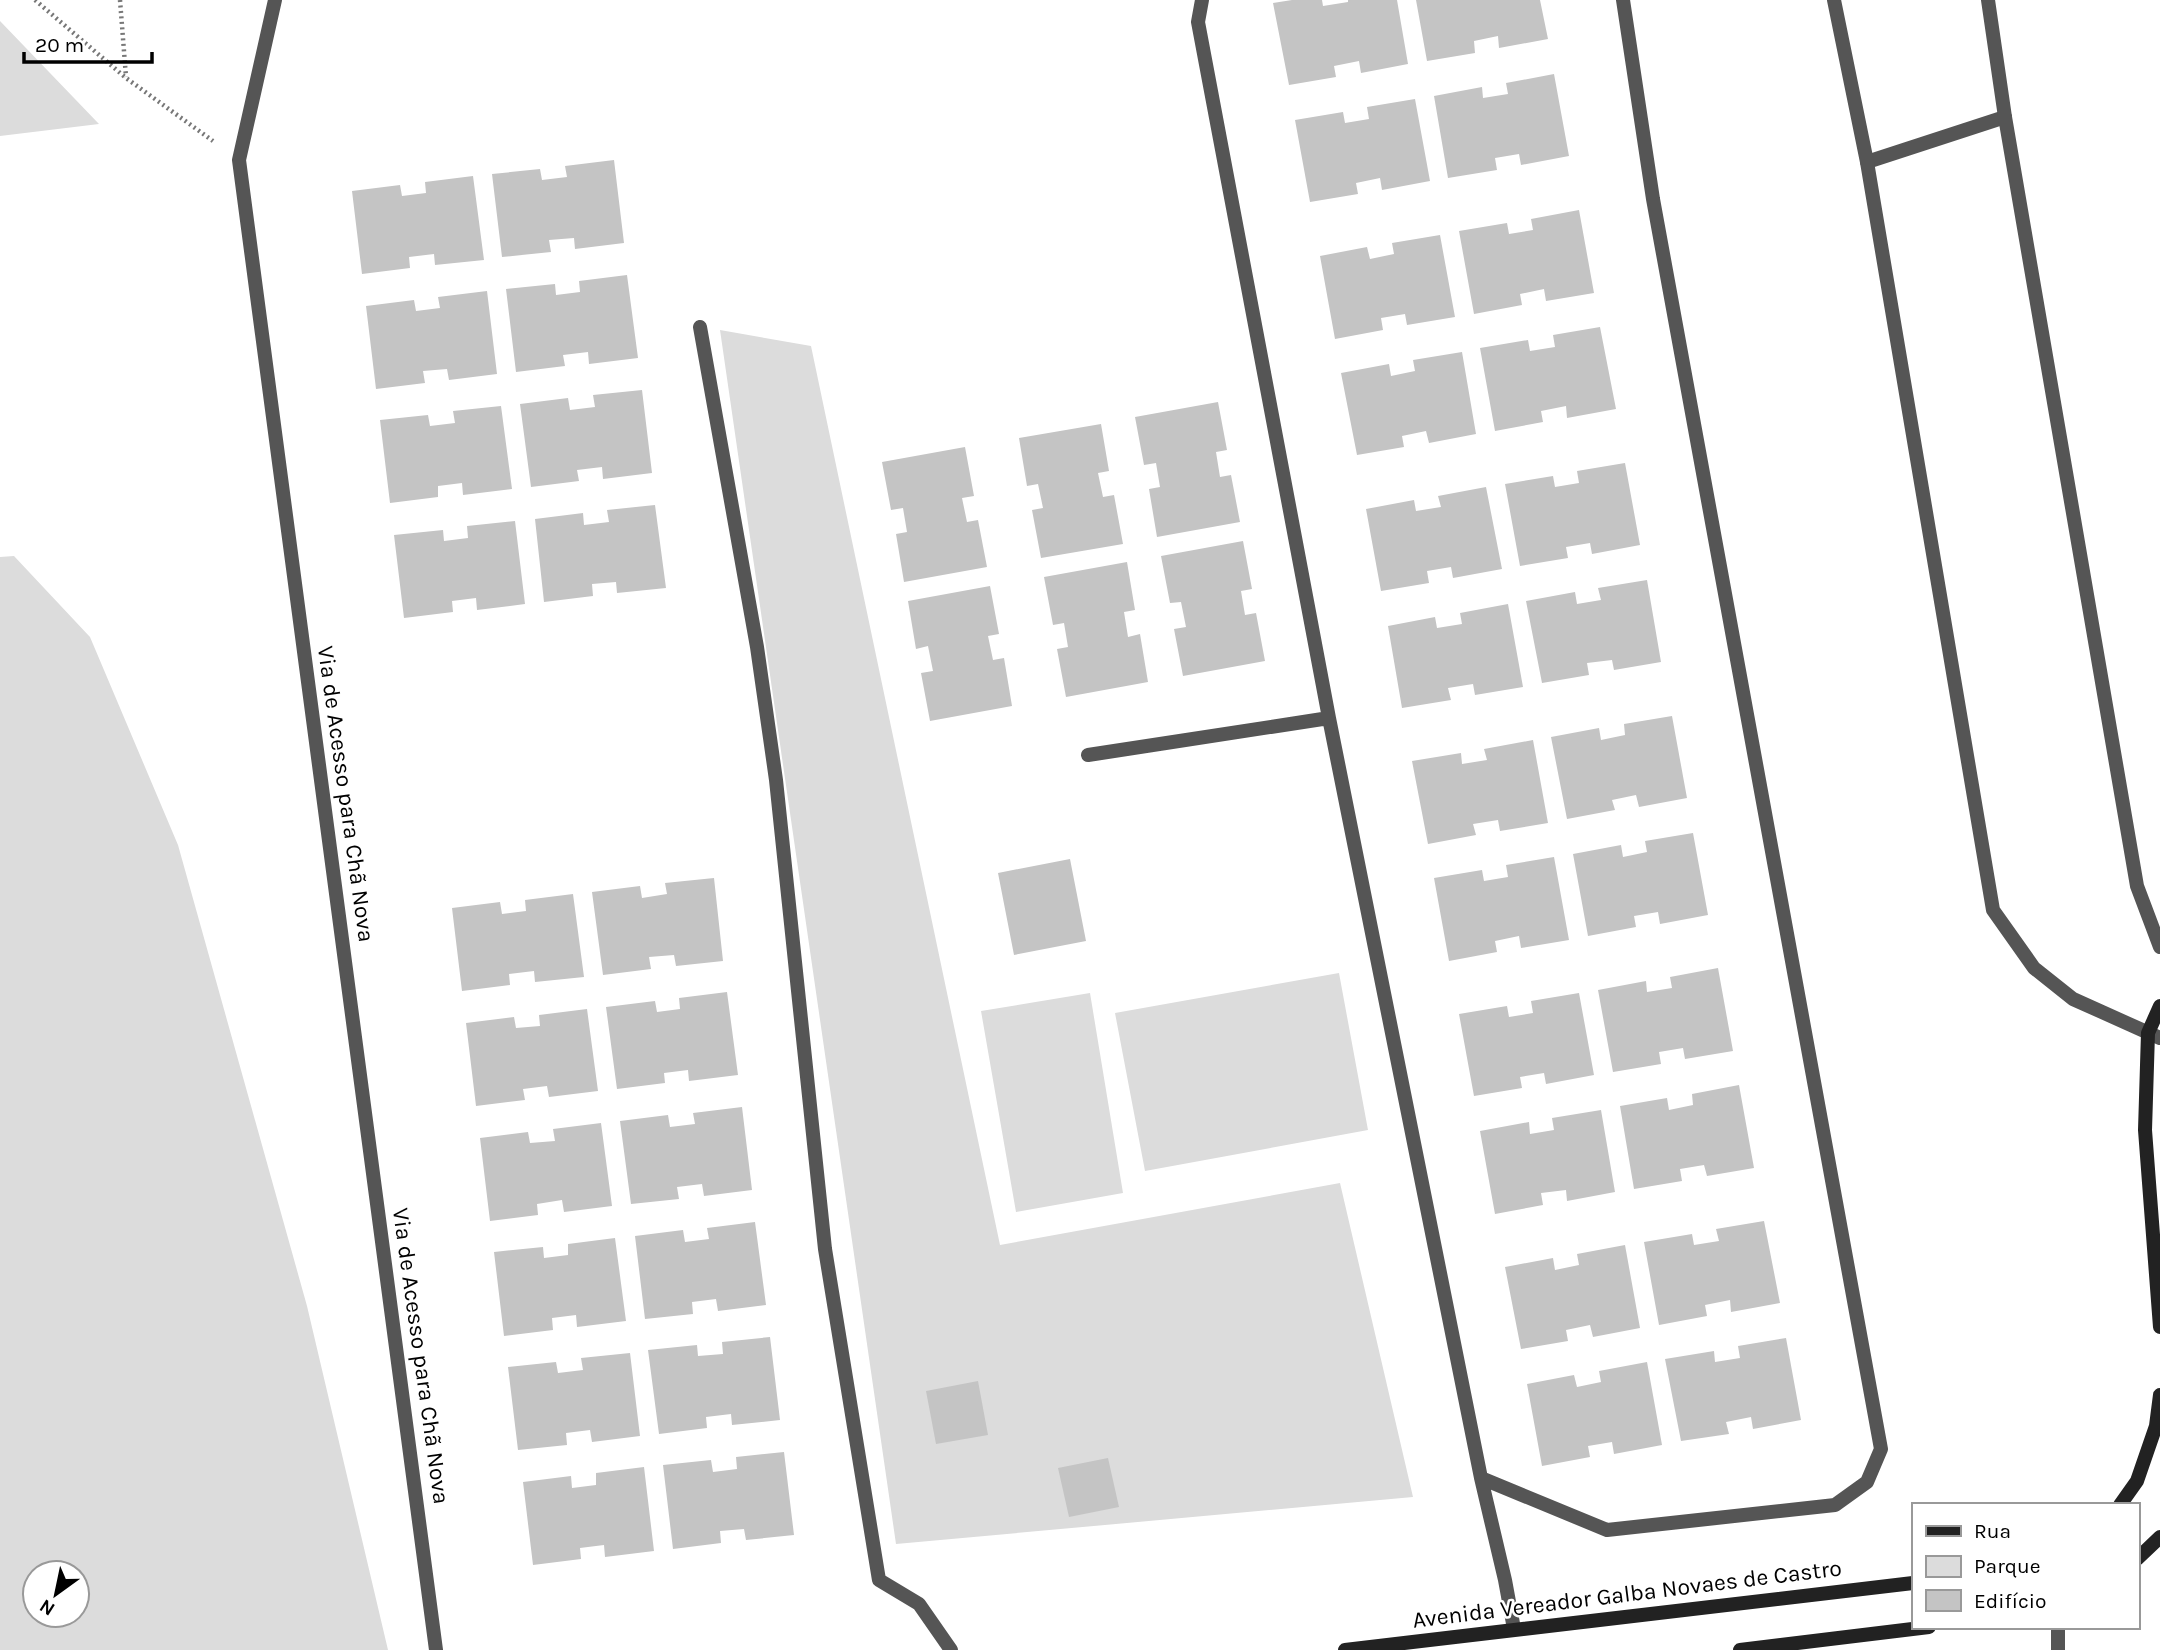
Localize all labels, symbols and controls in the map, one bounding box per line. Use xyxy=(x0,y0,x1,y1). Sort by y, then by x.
scale bar xyxy=(24,21,152,65)
text: 20 m xyxy=(35,33,84,57)
street label: Via de Acesso para Chã Nova xyxy=(312,644,380,944)
street label: Via de Acesso para Chã Nova xyxy=(387,1206,455,1506)
legend xyxy=(1912,1503,2139,1629)
text: Rua xyxy=(1974,1519,2011,1543)
street label: Avenida Vereador Galba Novaes de Castro xyxy=(1411,1554,1843,1634)
text: Parque xyxy=(1974,1554,2041,1578)
north arrow xyxy=(21,1559,91,1629)
text: Edifício xyxy=(1974,1589,2047,1613)
text: N xyxy=(36,1594,59,1620)

